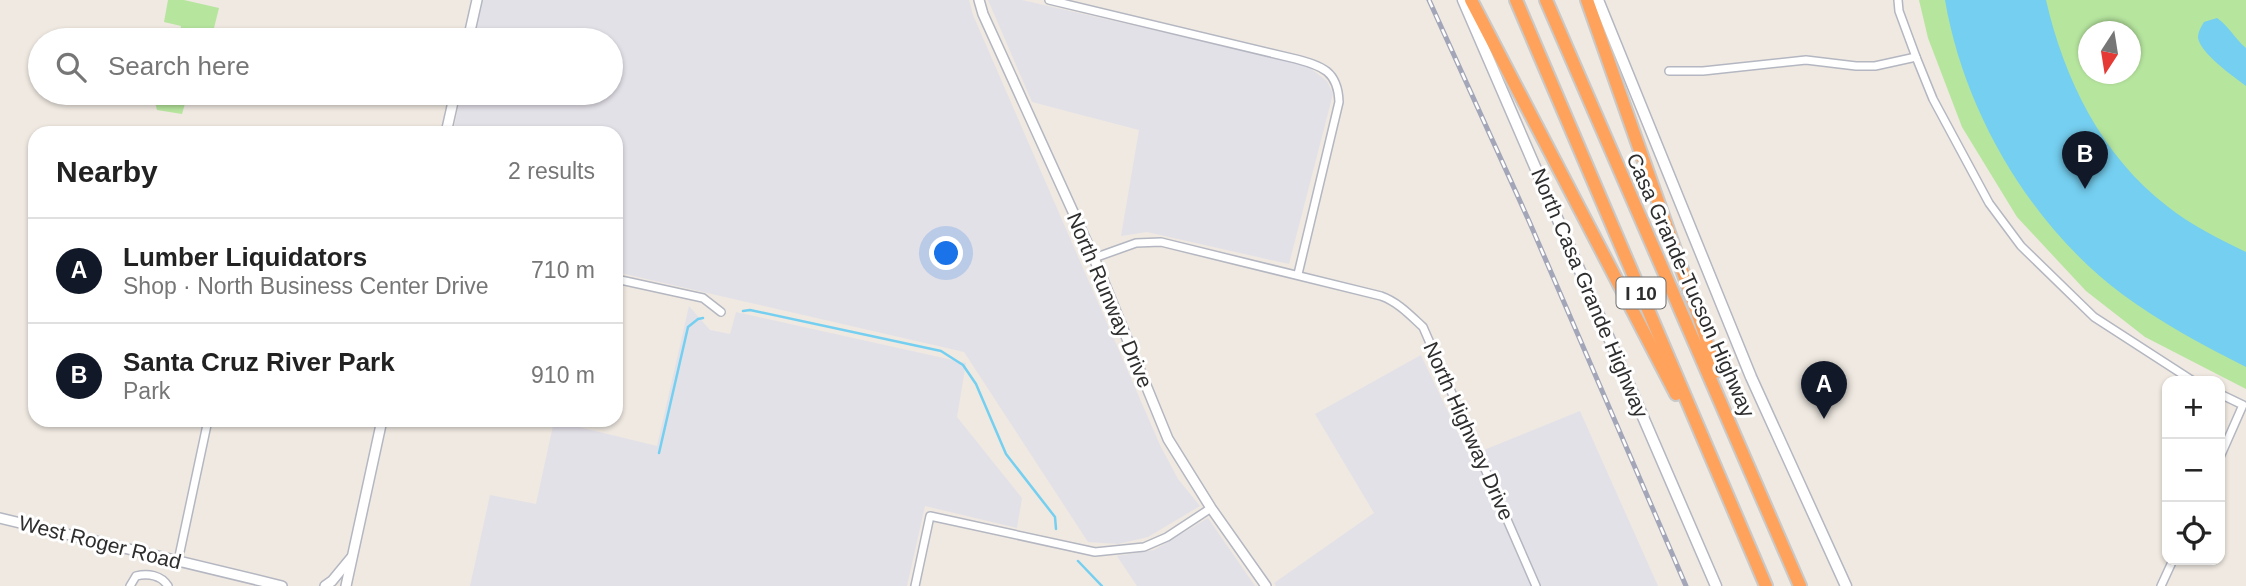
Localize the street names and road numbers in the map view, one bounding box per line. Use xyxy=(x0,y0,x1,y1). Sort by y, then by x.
street label: Casa Grande-Tucson Highway xyxy=(1622,150,1760,421)
street label: North Casa Grande Highway xyxy=(1527,165,1653,422)
street label: North Runway Drive xyxy=(1063,209,1157,391)
road number: I 10 xyxy=(1616,278,1666,308)
street label: North Highway Drive xyxy=(1419,338,1519,524)
street label: West Roger Road xyxy=(16,511,184,573)

